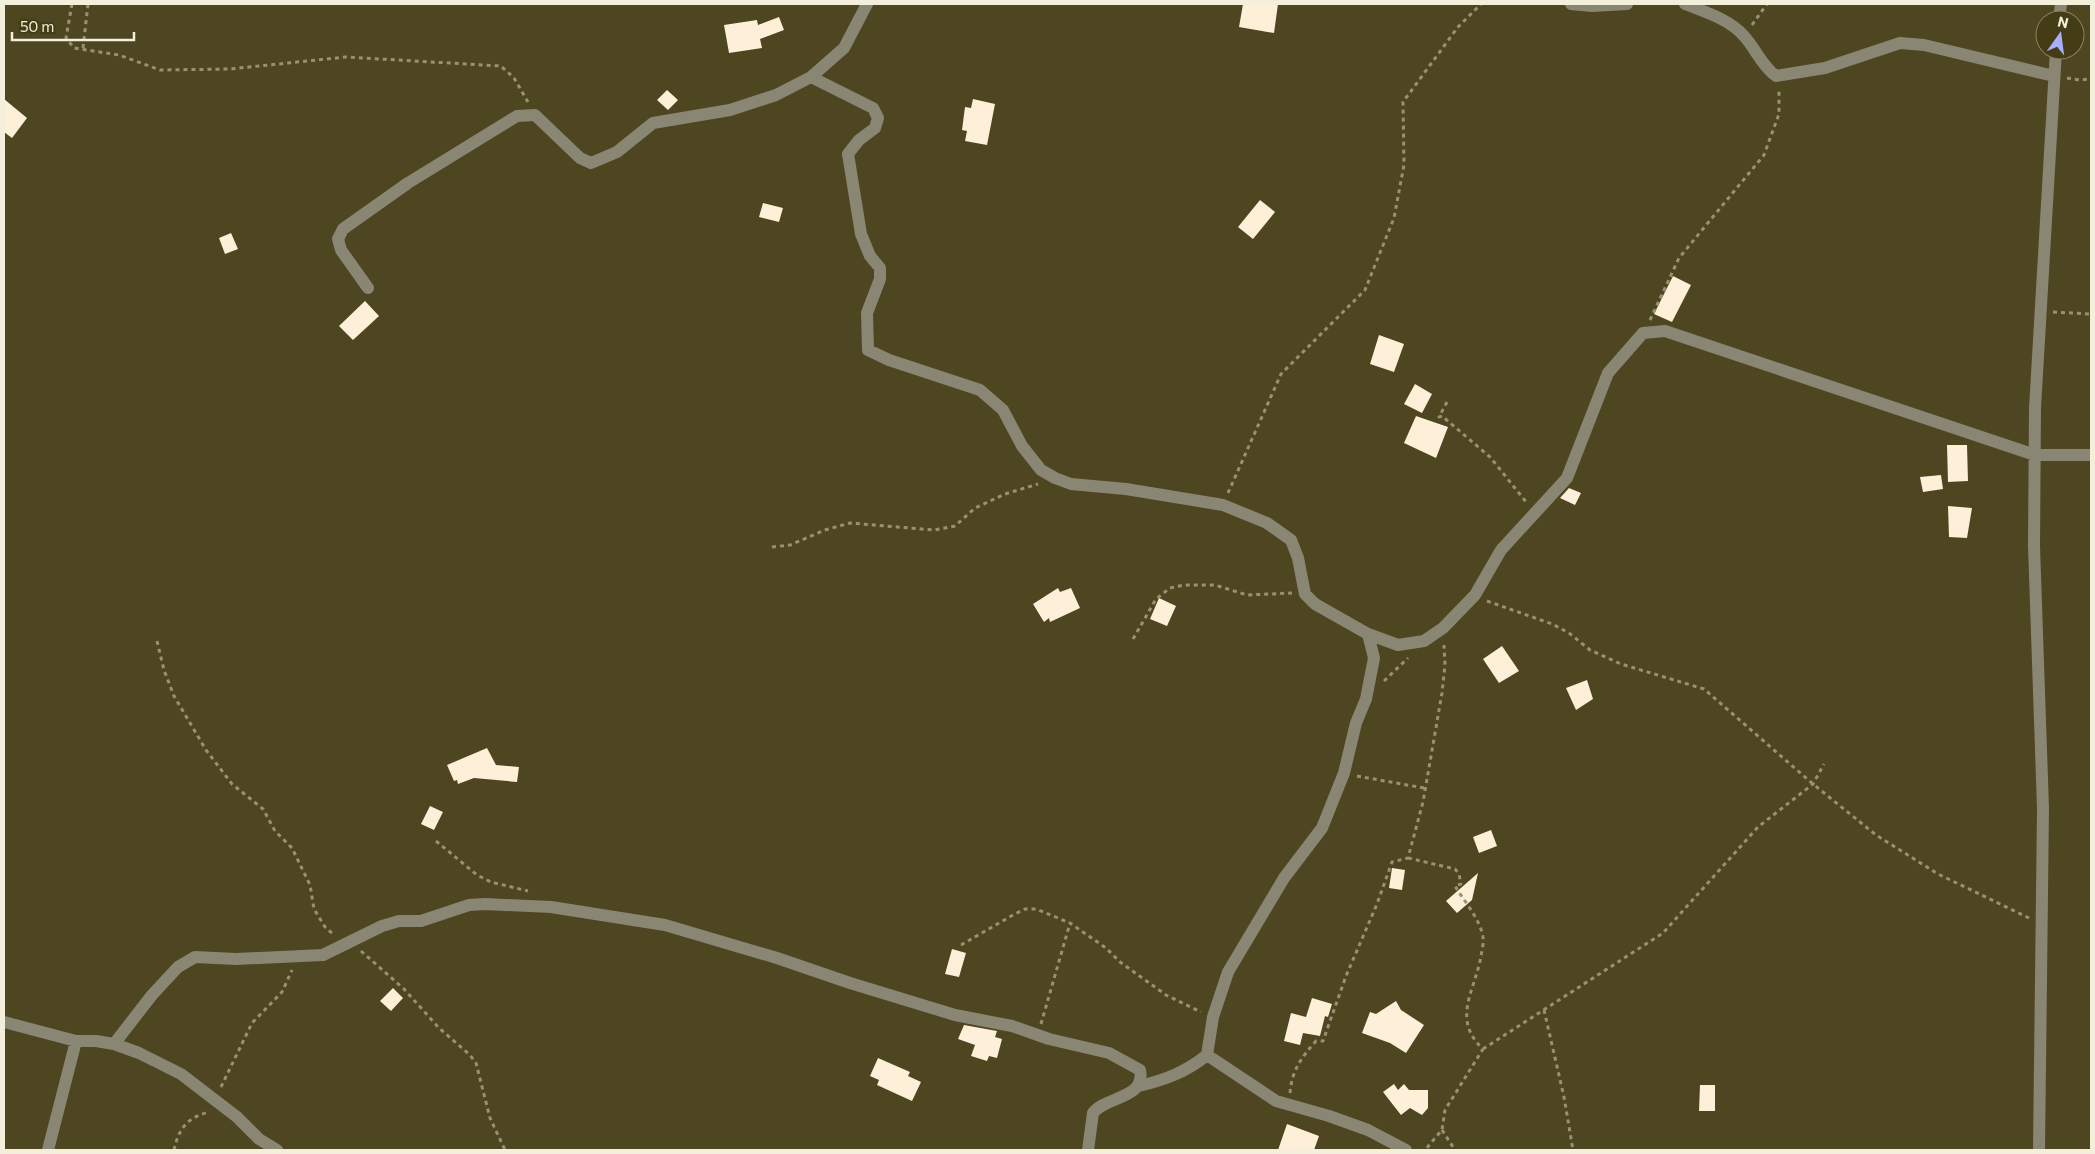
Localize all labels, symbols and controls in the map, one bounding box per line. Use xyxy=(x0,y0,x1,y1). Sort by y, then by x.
scale bar xyxy=(12,10,135,42)
north arrow xyxy=(2035,10,2085,60)
text: N xyxy=(2056,12,2070,31)
text: 50 m xyxy=(20,17,54,35)

